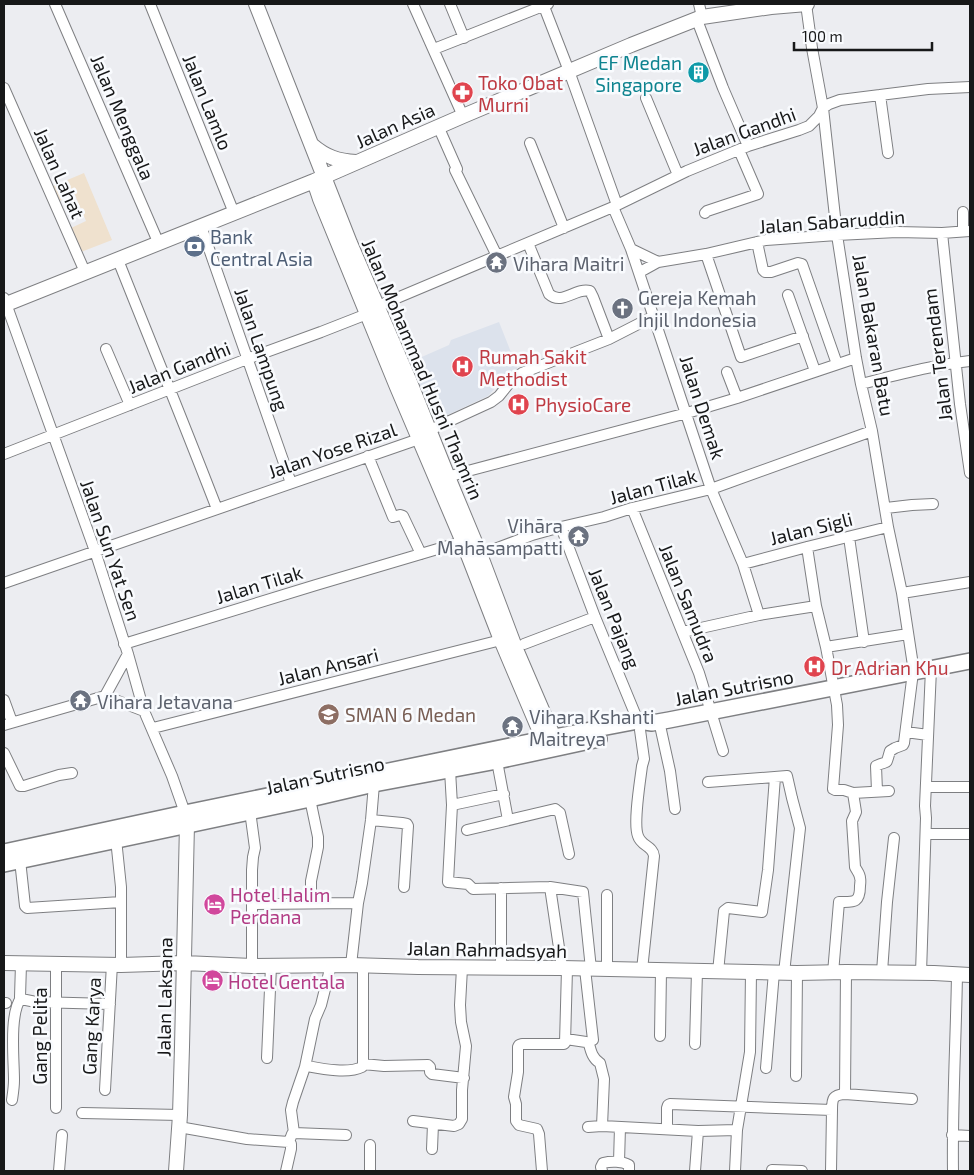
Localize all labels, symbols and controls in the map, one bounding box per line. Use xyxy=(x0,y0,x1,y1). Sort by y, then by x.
scale bar xyxy=(794,20,932,52)
text: 100 m xyxy=(802,27,843,45)
street label: Jalan Menggala xyxy=(86,51,160,183)
street label: Jalan Lamlo xyxy=(178,51,238,153)
place label: EF Medan Singapore xyxy=(595,51,682,96)
building icon: EF Medan Singapore xyxy=(686,61,710,85)
place label: Toko Obat Murni xyxy=(478,71,563,116)
pharmacy icon: Toko Obat Murni xyxy=(450,81,474,105)
street label: Jalan Asia xyxy=(352,97,438,153)
street label: Jalan Gandhi xyxy=(689,102,799,160)
street label: Jalan Lahat xyxy=(30,124,90,222)
street label: Jalan Sabaruddin xyxy=(758,204,906,238)
place label: Bank Central Asia xyxy=(210,225,313,270)
bank icon: Bank Central Asia xyxy=(182,235,206,259)
street label: Jalan Mohammad Husni Thamrin xyxy=(357,235,489,503)
temple icon: Vihara Maitri xyxy=(485,251,509,275)
place label: Vihara Maitri xyxy=(513,252,624,275)
street label: Jalan Bakaran Batu xyxy=(848,252,900,418)
street label: Jalan Lampung xyxy=(230,284,294,414)
place label: Gereja Kemah Injil Indonesia xyxy=(638,286,757,331)
street label: Jalan Terendam xyxy=(917,287,957,423)
church icon: Gereja Kemah Injil Indonesia xyxy=(610,296,634,320)
street label: Jalan Gandhi xyxy=(124,336,234,398)
place label: Rumah Sakit Methodist xyxy=(479,345,587,390)
street label: Jalan Demak xyxy=(675,352,731,462)
hospital icon: Rumah Sakit Methodist xyxy=(451,355,475,379)
hospital icon: PhysioCare xyxy=(507,392,531,416)
place label: PhysioCare xyxy=(535,393,631,416)
street label: Jalan Yose Rizal xyxy=(265,417,400,483)
street label: Jalan Tilak xyxy=(607,463,699,509)
street label: Jalan Sun Yat Sen xyxy=(76,476,146,624)
street label: Jalan Sigli xyxy=(767,507,855,549)
place label: Vihāra Mahāsampatti xyxy=(437,514,563,559)
temple icon: Vihāra Mahāsampatti xyxy=(567,524,591,548)
street label: Jalan Samudra xyxy=(655,540,723,666)
street label: Jalan Tilak xyxy=(213,560,305,608)
street label: Jalan Pajang xyxy=(584,564,646,672)
street label: Jalan Ansari xyxy=(275,642,381,690)
hospital icon: Dr Adrian Khu xyxy=(803,655,827,679)
place label: Dr Adrian Khu xyxy=(831,656,948,679)
street label: Jalan Sutrisno xyxy=(673,664,795,710)
temple icon: Vihara Jetavana xyxy=(69,689,93,713)
place label: Vihara Jetavana xyxy=(97,690,233,713)
school or university icon: SMAN 6 Medan xyxy=(317,702,341,726)
place label: SMAN 6 Medan xyxy=(345,703,476,726)
place label: Vihara Kshanti Maitreya xyxy=(529,705,654,750)
temple icon: Vihara Kshanti Maitreya xyxy=(501,715,525,739)
street label: Jalan Sutrisno xyxy=(264,751,386,799)
place label: Hotel Halim Perdana xyxy=(230,883,330,928)
hotel icon: Hotel Halim Perdana xyxy=(202,893,226,917)
street label: Jalan Rahmadsyah xyxy=(407,936,567,962)
street label: Jalan Laksana xyxy=(151,937,177,1057)
hotel icon: Hotel Gentala xyxy=(200,969,224,993)
place label: Hotel Gentala xyxy=(228,970,345,993)
street label: Gang Karya xyxy=(77,977,105,1075)
street label: Gang Pelita xyxy=(28,987,51,1085)

